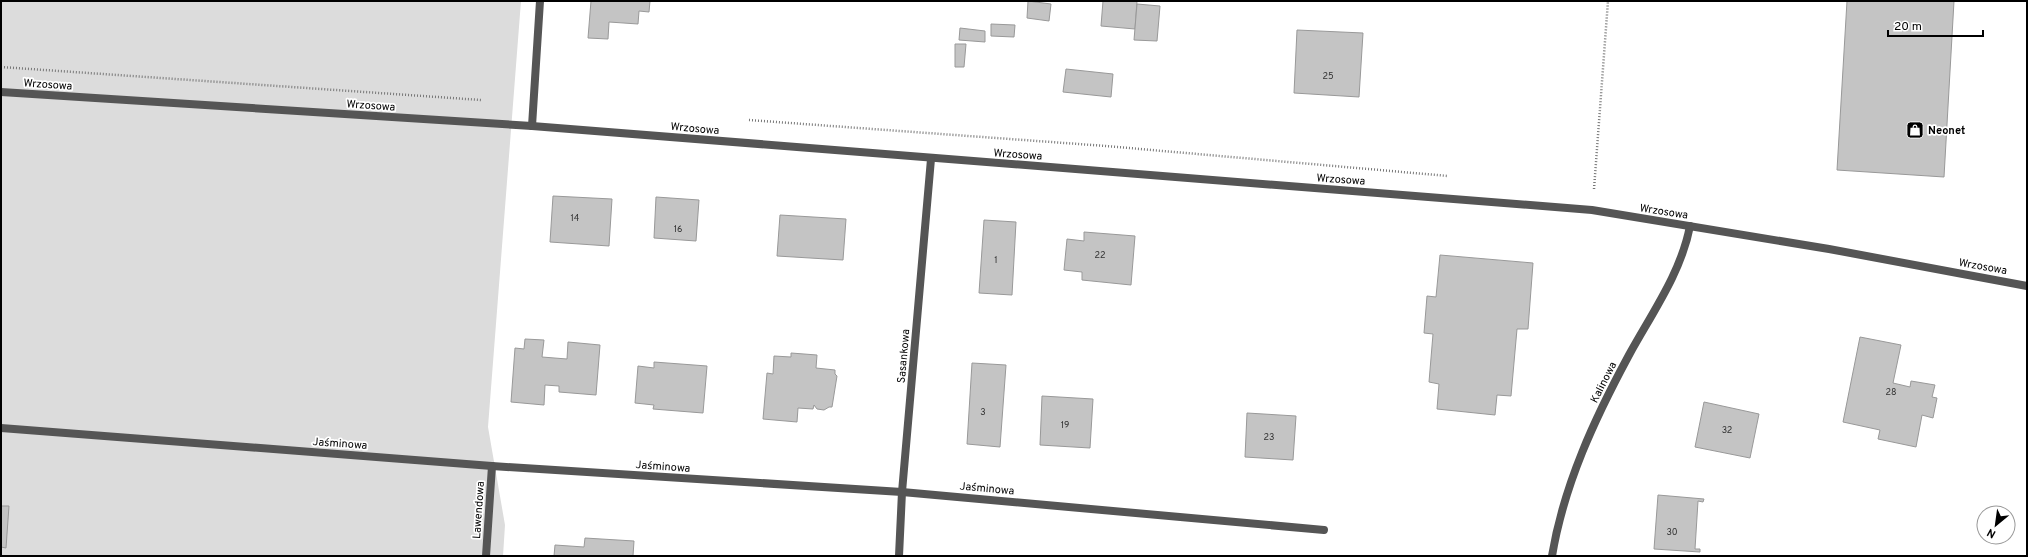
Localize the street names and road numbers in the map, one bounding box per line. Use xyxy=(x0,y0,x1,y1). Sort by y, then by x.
street label: Wrzosowa xyxy=(23,76,73,94)
street label: Wrzosowa xyxy=(346,97,396,115)
street label: Wrzosowa xyxy=(670,120,720,138)
street label: Wrzosowa xyxy=(993,146,1043,164)
street label: Wrzosowa xyxy=(1316,171,1366,189)
street label: Wrzosowa xyxy=(1639,201,1689,223)
street label: Wrzosowa xyxy=(1958,256,2008,278)
street label: Sasankowa xyxy=(895,328,913,384)
street label: Kalinowa xyxy=(1588,359,1620,405)
street label: Jaśminowa xyxy=(312,435,368,453)
street label: Jaśminowa xyxy=(635,458,691,476)
street label: Jaśminowa xyxy=(959,480,1015,498)
street label: Lawendowa xyxy=(470,481,488,539)

